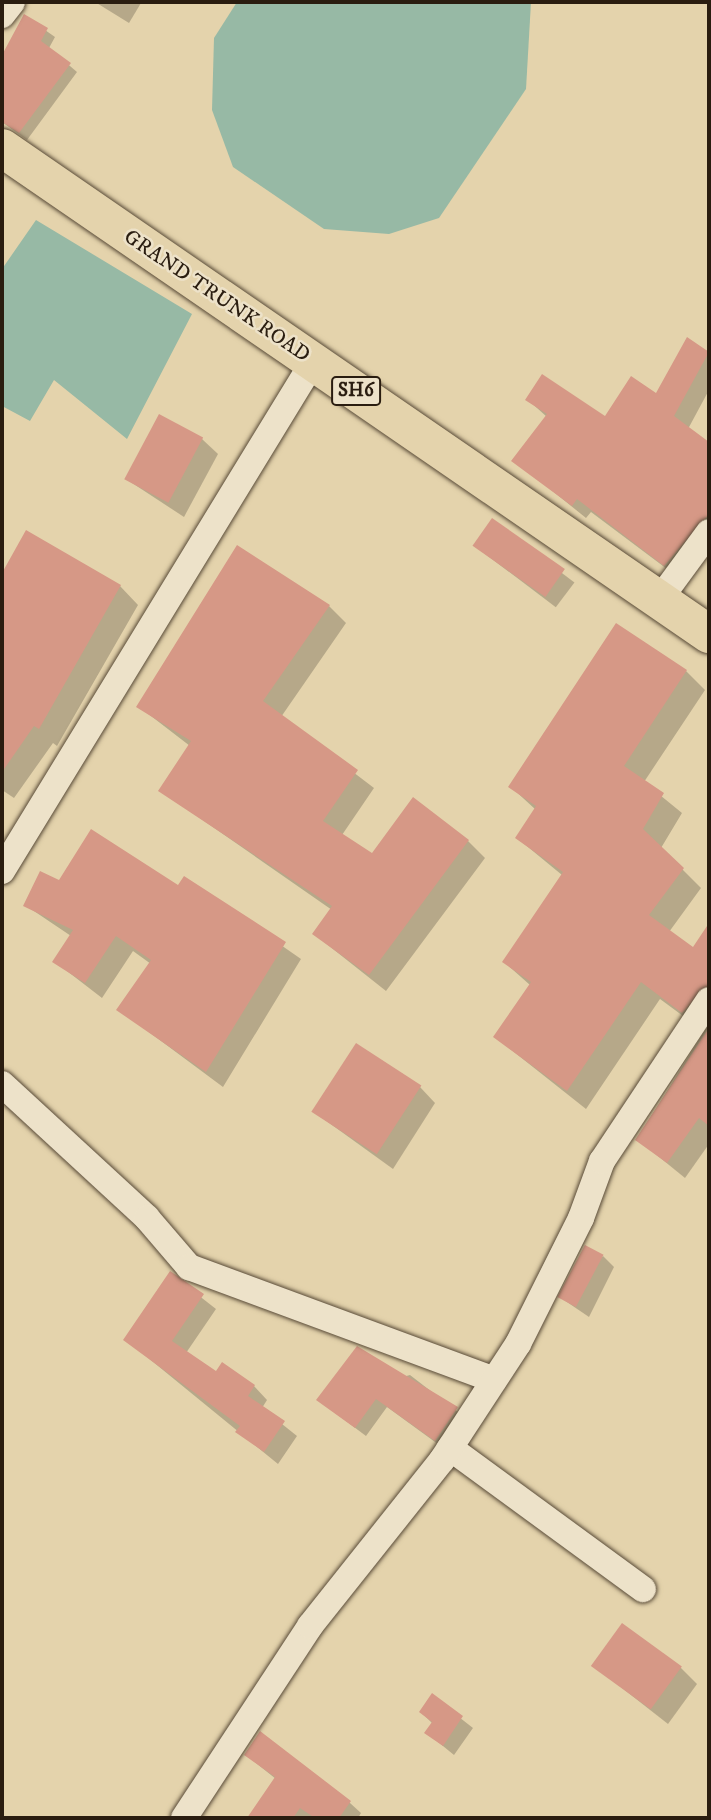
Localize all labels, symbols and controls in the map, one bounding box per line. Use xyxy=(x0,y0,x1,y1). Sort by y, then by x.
street label: GRAND TRUNK ROAD xyxy=(119,224,315,368)
road number: SH6 xyxy=(330,376,382,406)

